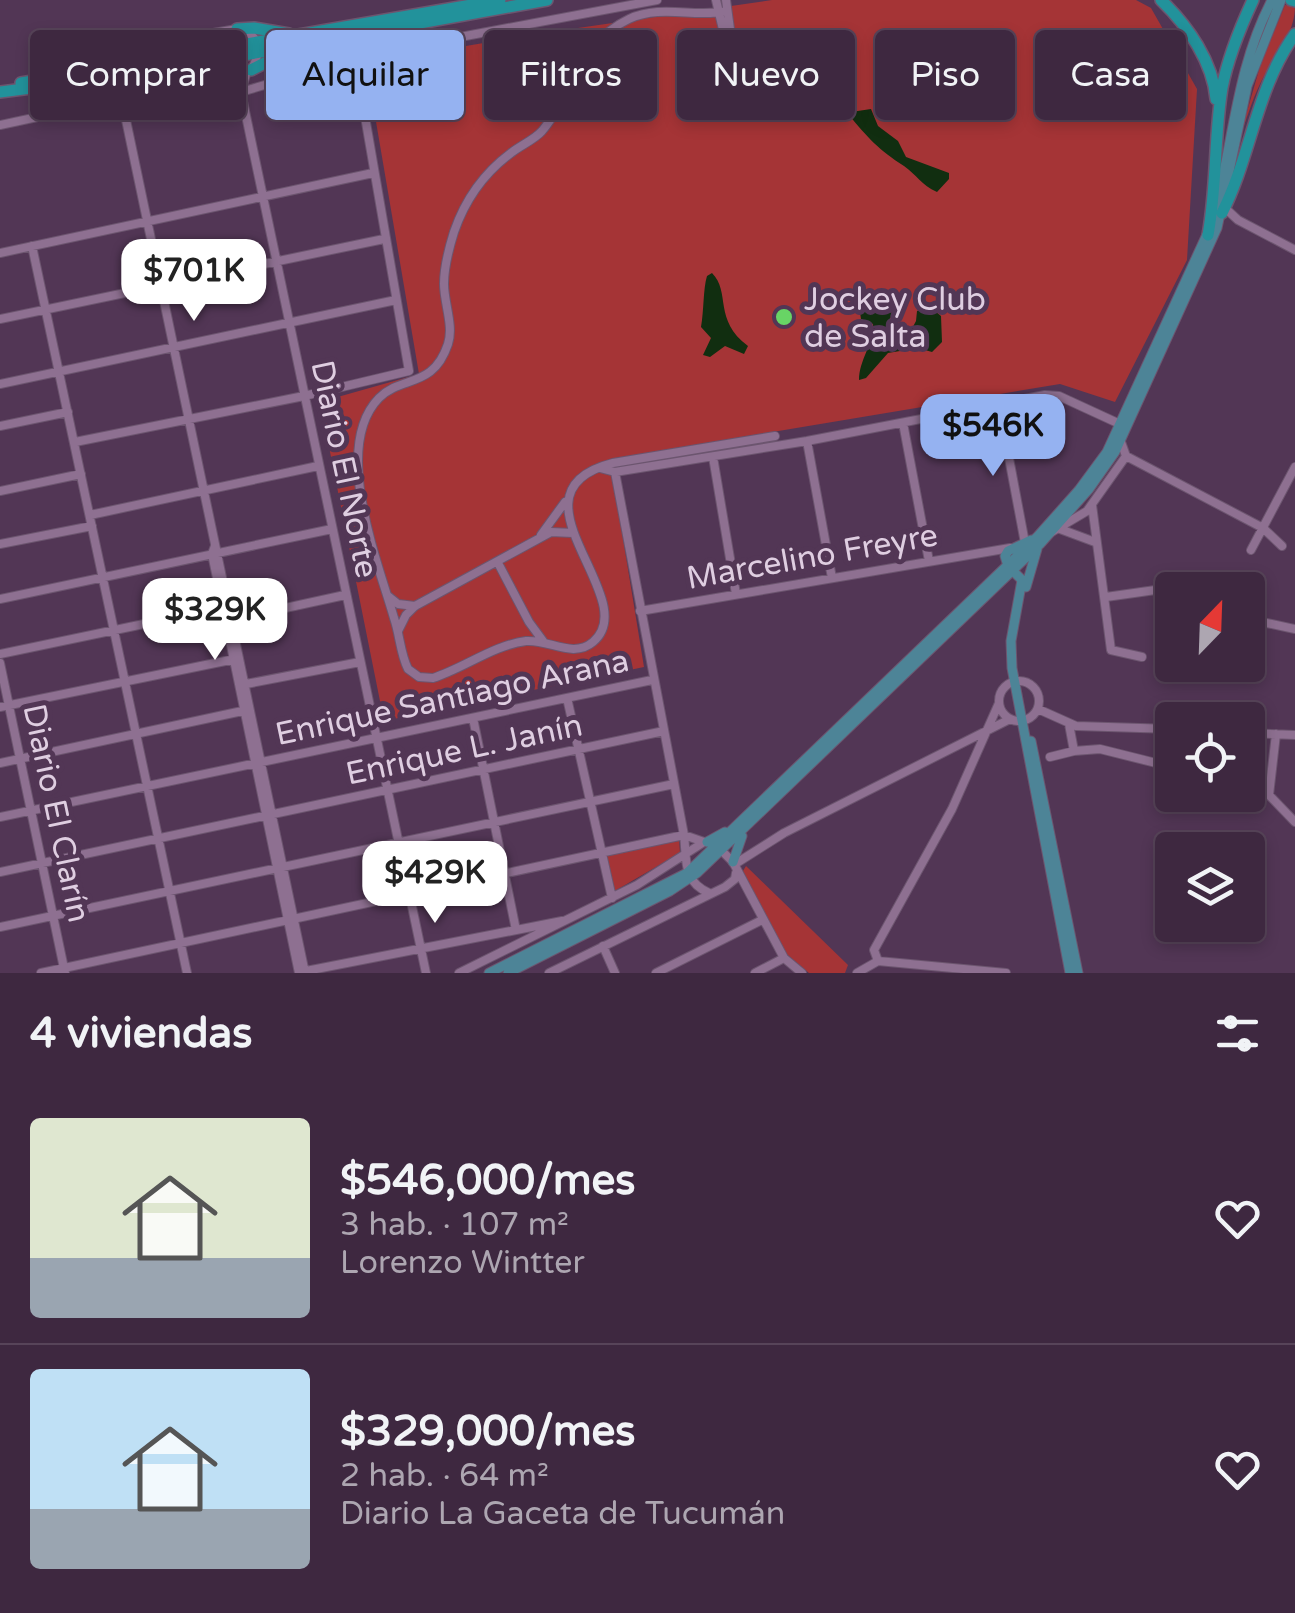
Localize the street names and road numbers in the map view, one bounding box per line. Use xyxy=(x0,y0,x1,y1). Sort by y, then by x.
street label: Diario El Norte xyxy=(302,357,386,581)
street label: Marcelino Freyre xyxy=(684,516,941,598)
street label: Enrique Santiago Arana xyxy=(272,642,632,754)
street label: Diario El Clarín xyxy=(14,701,98,926)
street label: Enrique L. Janín xyxy=(342,706,586,794)

